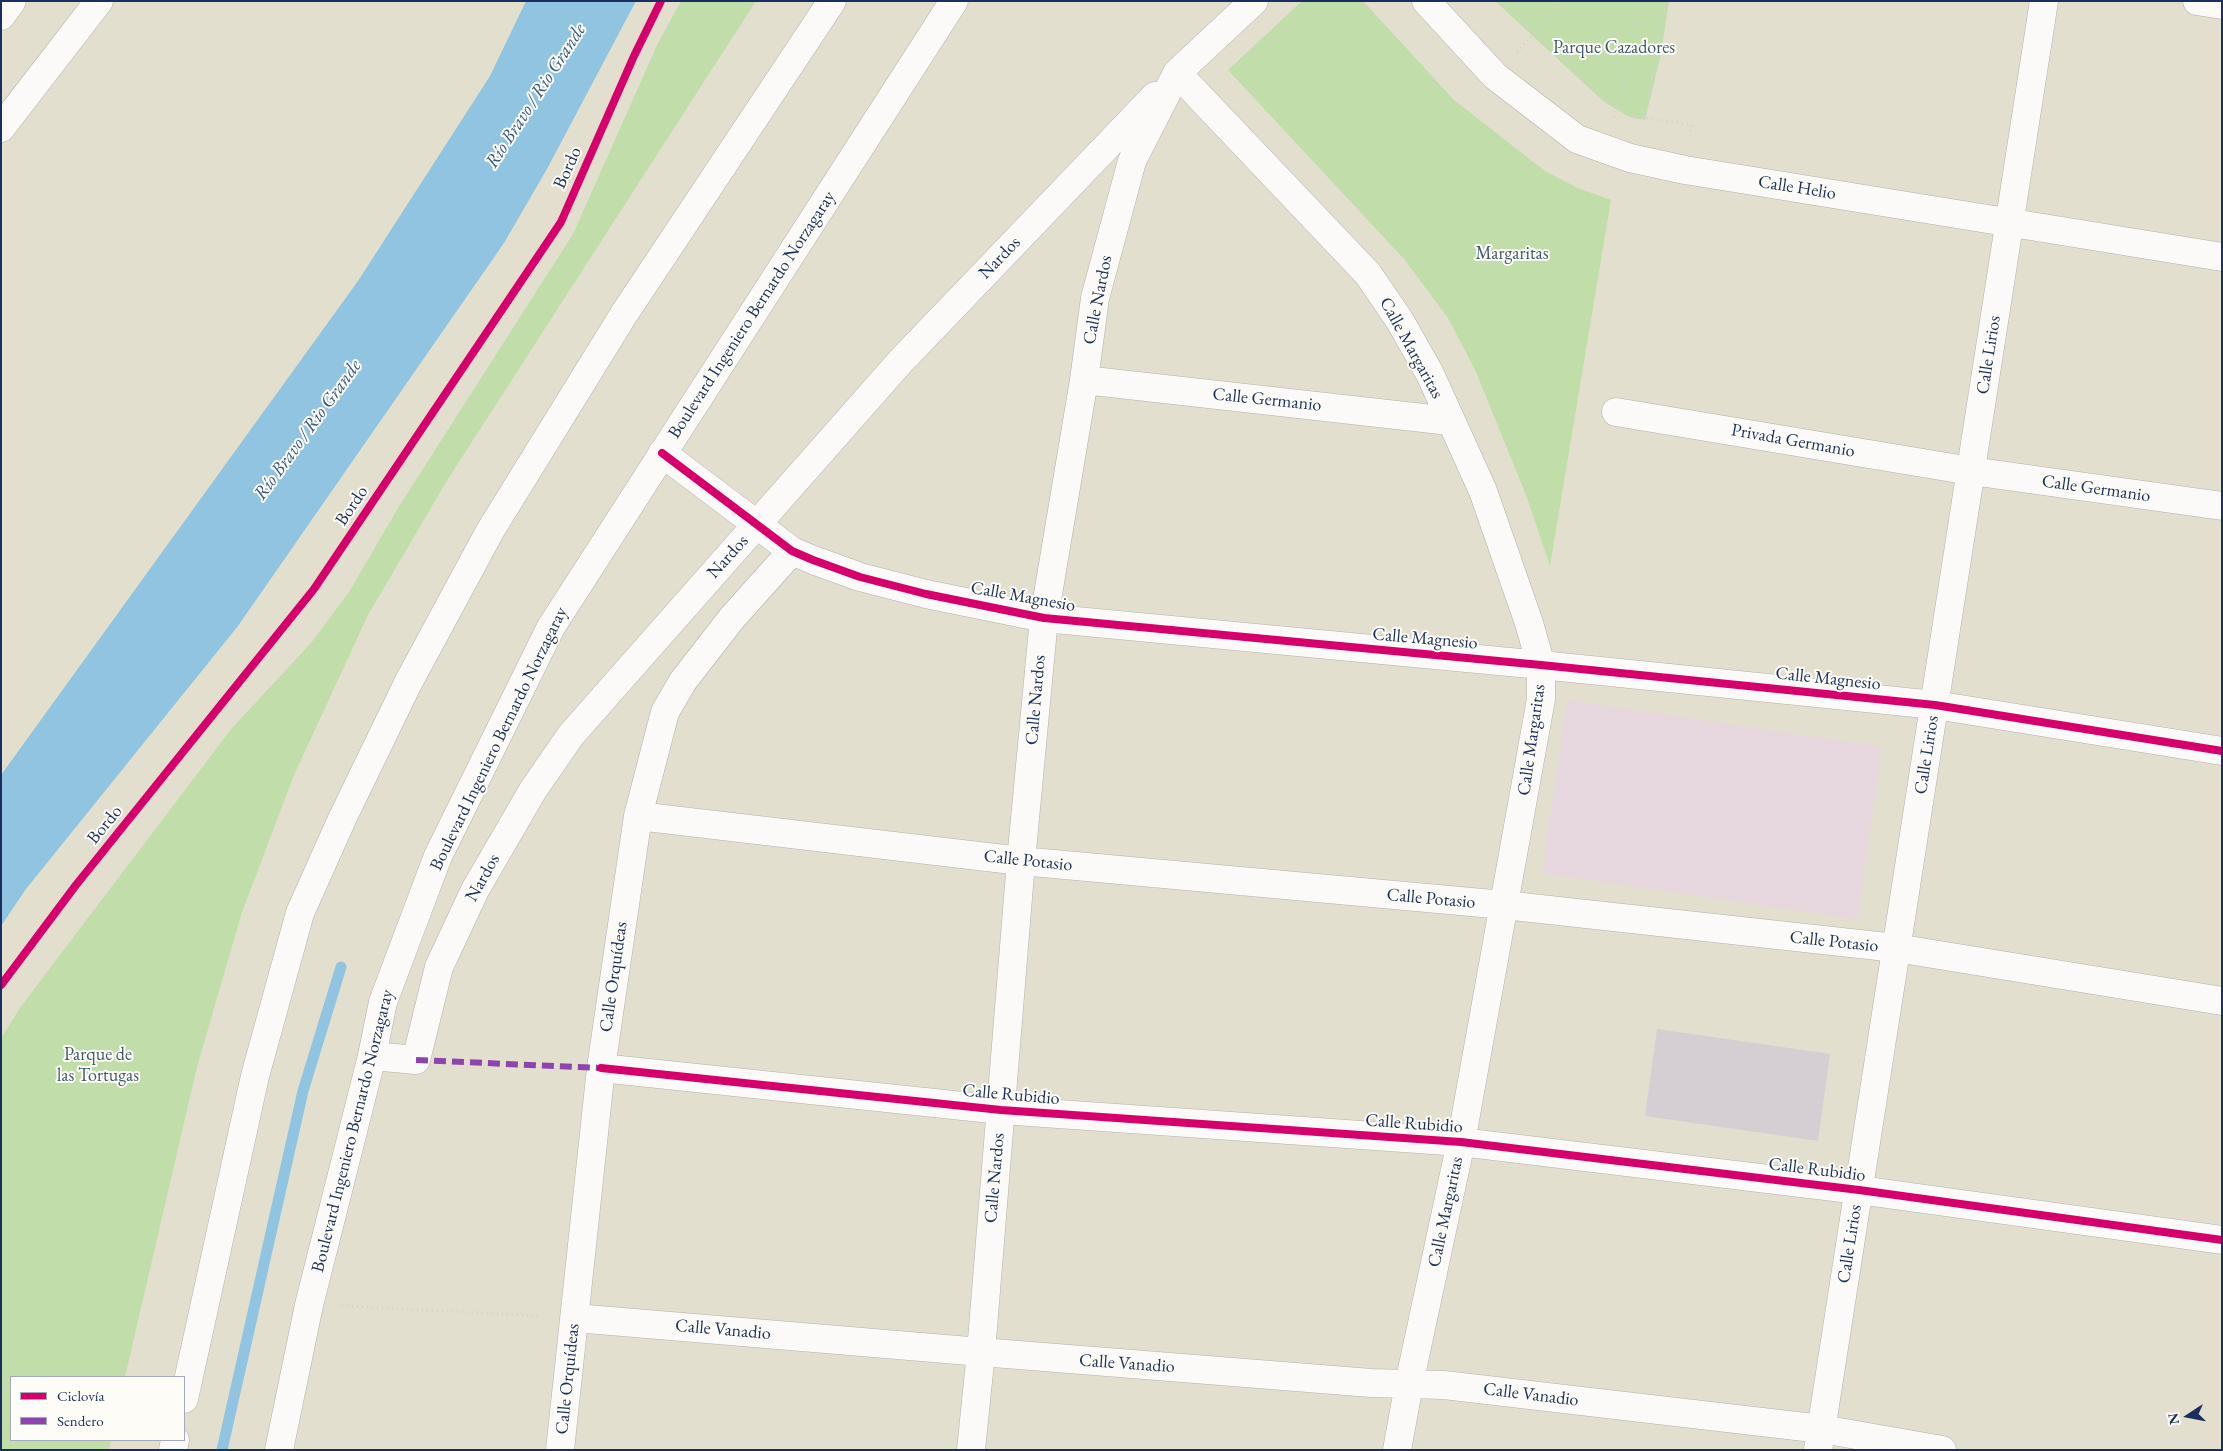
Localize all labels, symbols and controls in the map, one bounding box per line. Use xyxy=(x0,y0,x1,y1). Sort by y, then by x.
water label: Río Bravo / Rio Grande xyxy=(481,19,591,173)
park label: Parque Cazadores xyxy=(1553,37,1675,59)
street label: Bordo xyxy=(549,144,587,192)
street label: Calle Helio xyxy=(1757,171,1837,205)
street label: Boulevard Ingeniero Bernardo Norzagaray xyxy=(664,187,840,443)
street label: Nardos xyxy=(974,232,1026,284)
park label: Margaritas xyxy=(1475,243,1549,265)
street label: Calle Nardos xyxy=(1079,254,1117,346)
street label: Calle Margaritas xyxy=(1374,294,1448,402)
street label: Calle Lirios xyxy=(1972,314,2006,396)
water label: Río Bravo / Rio Grande xyxy=(249,355,367,505)
street label: Calle Germanio xyxy=(1211,384,1323,416)
street label: Privada Germanio xyxy=(1729,419,1857,463)
street label: Calle Germanio xyxy=(2040,471,2152,507)
street label: Bordo xyxy=(331,482,373,530)
street label: Nardos xyxy=(703,531,753,583)
street label: Calle Magnesio xyxy=(969,577,1077,617)
street label: Boulevard Ingeniero Bernardo Norzagaray xyxy=(426,604,572,874)
street label: Calle Magnesio xyxy=(1371,624,1479,654)
street label: Calle Nardos xyxy=(1021,654,1051,746)
street label: Calle Magnesio xyxy=(1774,663,1882,695)
street label: Calle Margaritas xyxy=(1513,683,1551,797)
street label: Calle Lirios xyxy=(1910,714,1944,796)
street label: Bordo xyxy=(83,801,127,849)
street label: Calle Potasio xyxy=(983,846,1073,876)
street label: Nardos xyxy=(461,850,505,906)
street label: Calle Potasio xyxy=(1386,884,1476,914)
street label: Calle Orquídeas xyxy=(596,920,632,1034)
street label: Calle Potasio xyxy=(1789,927,1879,957)
street label: Boulevard Ingeniero Bernardo Norzagaray xyxy=(307,987,399,1275)
park label: Parque de las Tortugas xyxy=(57,1044,139,1086)
street label: Calle Rubidio xyxy=(961,1080,1061,1110)
street label: Calle Rubidio xyxy=(1365,1110,1463,1138)
street label: Calle Nardos xyxy=(980,1132,1010,1224)
street label: Calle Rubidio xyxy=(1767,1153,1867,1187)
street label: Calle Margaritas xyxy=(1424,1155,1468,1269)
street label: Calle Lirios xyxy=(1833,1203,1867,1285)
street label: Calle Vanadio xyxy=(674,1315,772,1345)
street label: Calle Orquídeas xyxy=(551,1322,585,1436)
street label: Calle Vanadio xyxy=(1078,1350,1176,1378)
legend xyxy=(10,1376,185,1441)
street label: Calle Vanadio xyxy=(1482,1378,1580,1412)
text: Ciclovía xyxy=(57,1386,104,1405)
north arrow xyxy=(2163,1391,2213,1441)
text: Sendero xyxy=(57,1411,104,1430)
text: N xyxy=(2163,1412,2183,1426)

